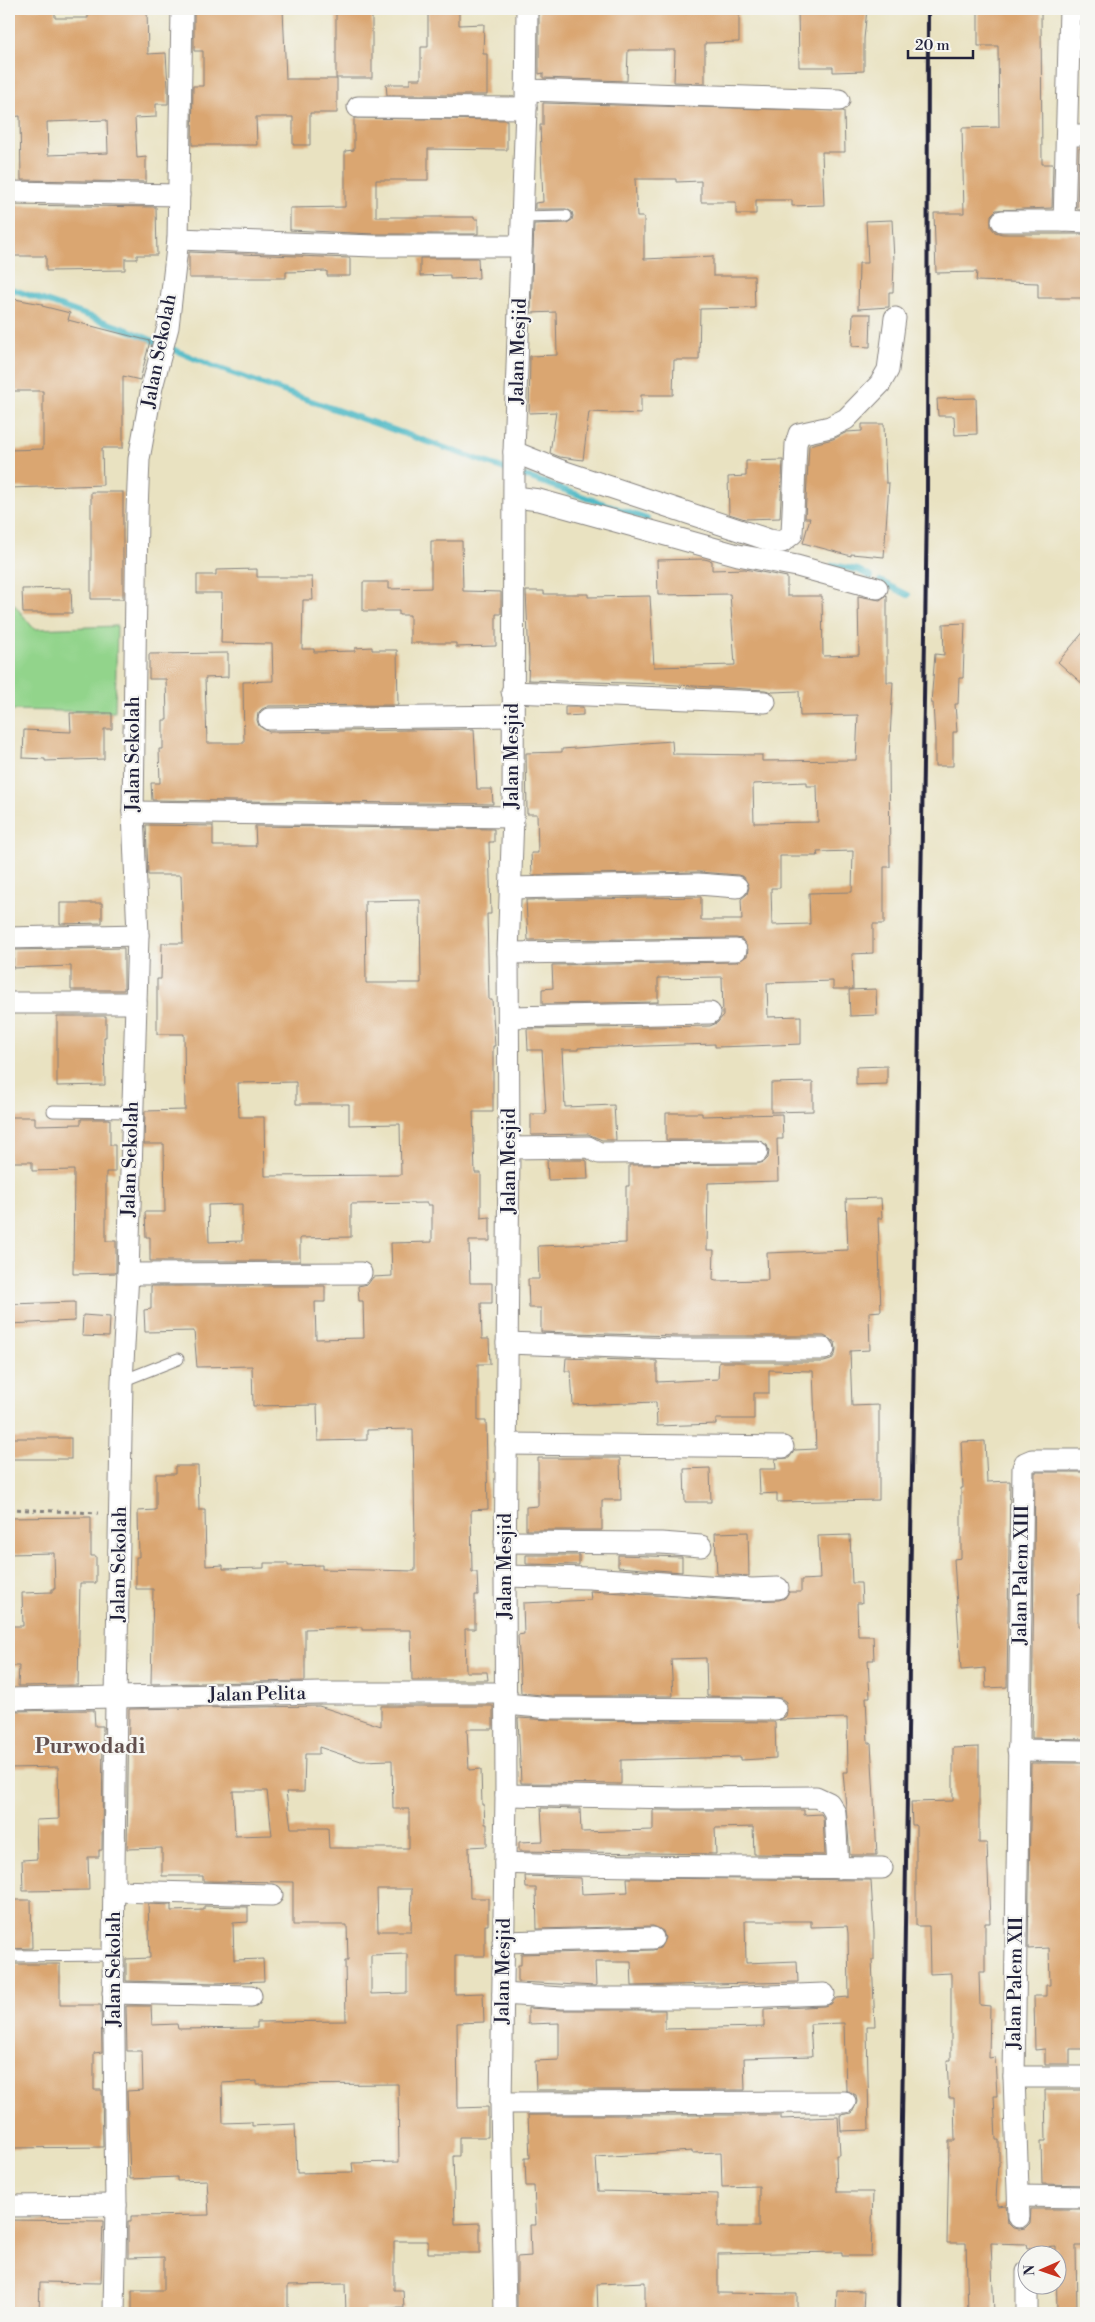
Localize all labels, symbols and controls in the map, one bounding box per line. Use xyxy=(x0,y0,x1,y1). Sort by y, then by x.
scale bar xyxy=(908,28,972,60)
text: 20 m xyxy=(915,36,950,55)
street label: Jalan Sekolah xyxy=(136,292,182,411)
street label: Jalan Mesjid xyxy=(504,297,532,405)
street label: Jalan Sekolah xyxy=(121,696,145,813)
street label: Jalan Mesjid xyxy=(500,703,524,810)
street label: Jalan Sekolah xyxy=(116,1101,144,1218)
street label: Jalan Mesjid xyxy=(497,1108,521,1215)
street label: Jalan Palem XIII xyxy=(1008,1505,1034,1646)
street label: Jalan Sekolah xyxy=(106,1506,132,1623)
street label: Jalan Mesjid xyxy=(493,1513,517,1620)
street label: Jalan Pelita xyxy=(207,1681,306,1707)
district label: Purwodadi xyxy=(35,1734,145,1760)
street label: Jalan Sekolah xyxy=(102,1911,126,2028)
street label: Jalan Palem XII xyxy=(1002,1916,1028,2051)
street label: Jalan Mesjid xyxy=(490,1918,516,2025)
north arrow xyxy=(1018,2244,1068,2294)
text: N xyxy=(1021,2265,1039,2276)

